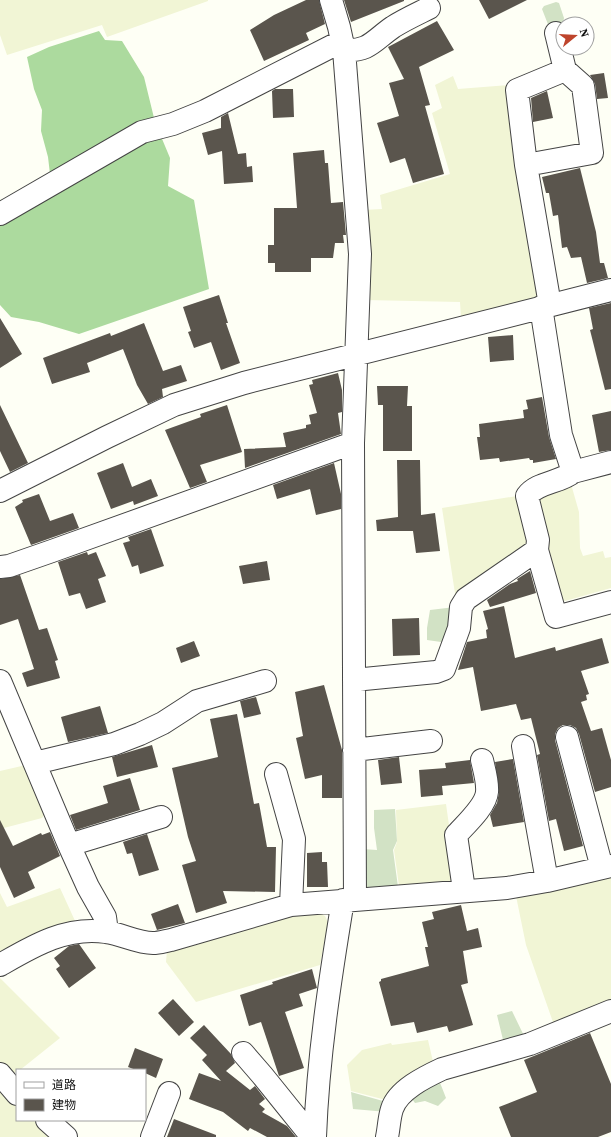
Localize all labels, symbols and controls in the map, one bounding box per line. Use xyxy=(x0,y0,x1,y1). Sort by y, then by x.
north arrow xyxy=(555,16,595,56)
text: N xyxy=(576,27,592,39)
legend xyxy=(16,1069,146,1121)
text: 道路 xyxy=(52,1077,76,1093)
text: 建物 xyxy=(52,1097,76,1113)

